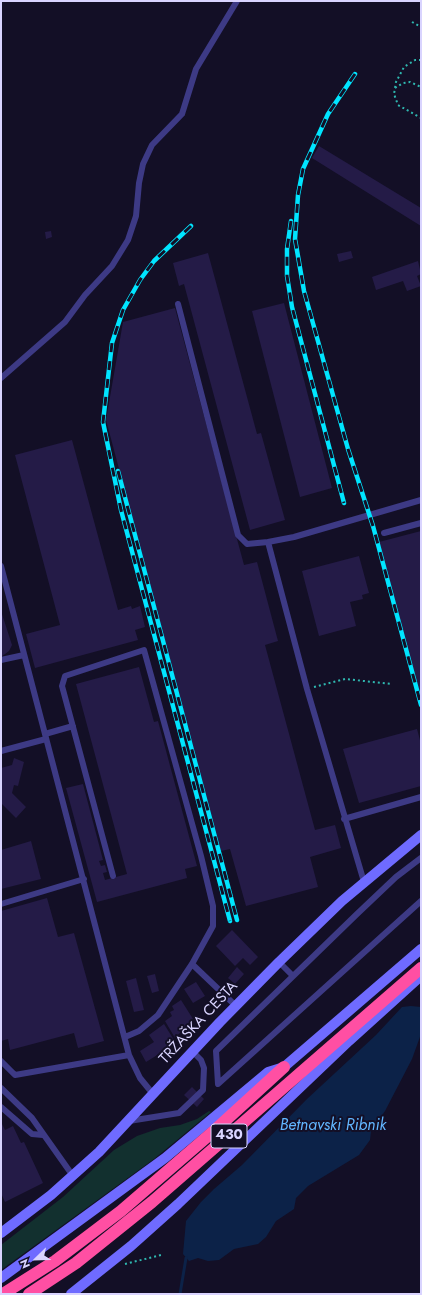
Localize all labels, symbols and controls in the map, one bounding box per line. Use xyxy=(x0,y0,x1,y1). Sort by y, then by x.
street label: TRŽAŠKA CESTA xyxy=(156,978,242,1068)
water label: Betnavski Ribnik xyxy=(280,1116,386,1136)
road number: 430 xyxy=(211,1124,247,1148)
north arrow xyxy=(16,1239,56,1279)
text: N xyxy=(16,1257,34,1271)

